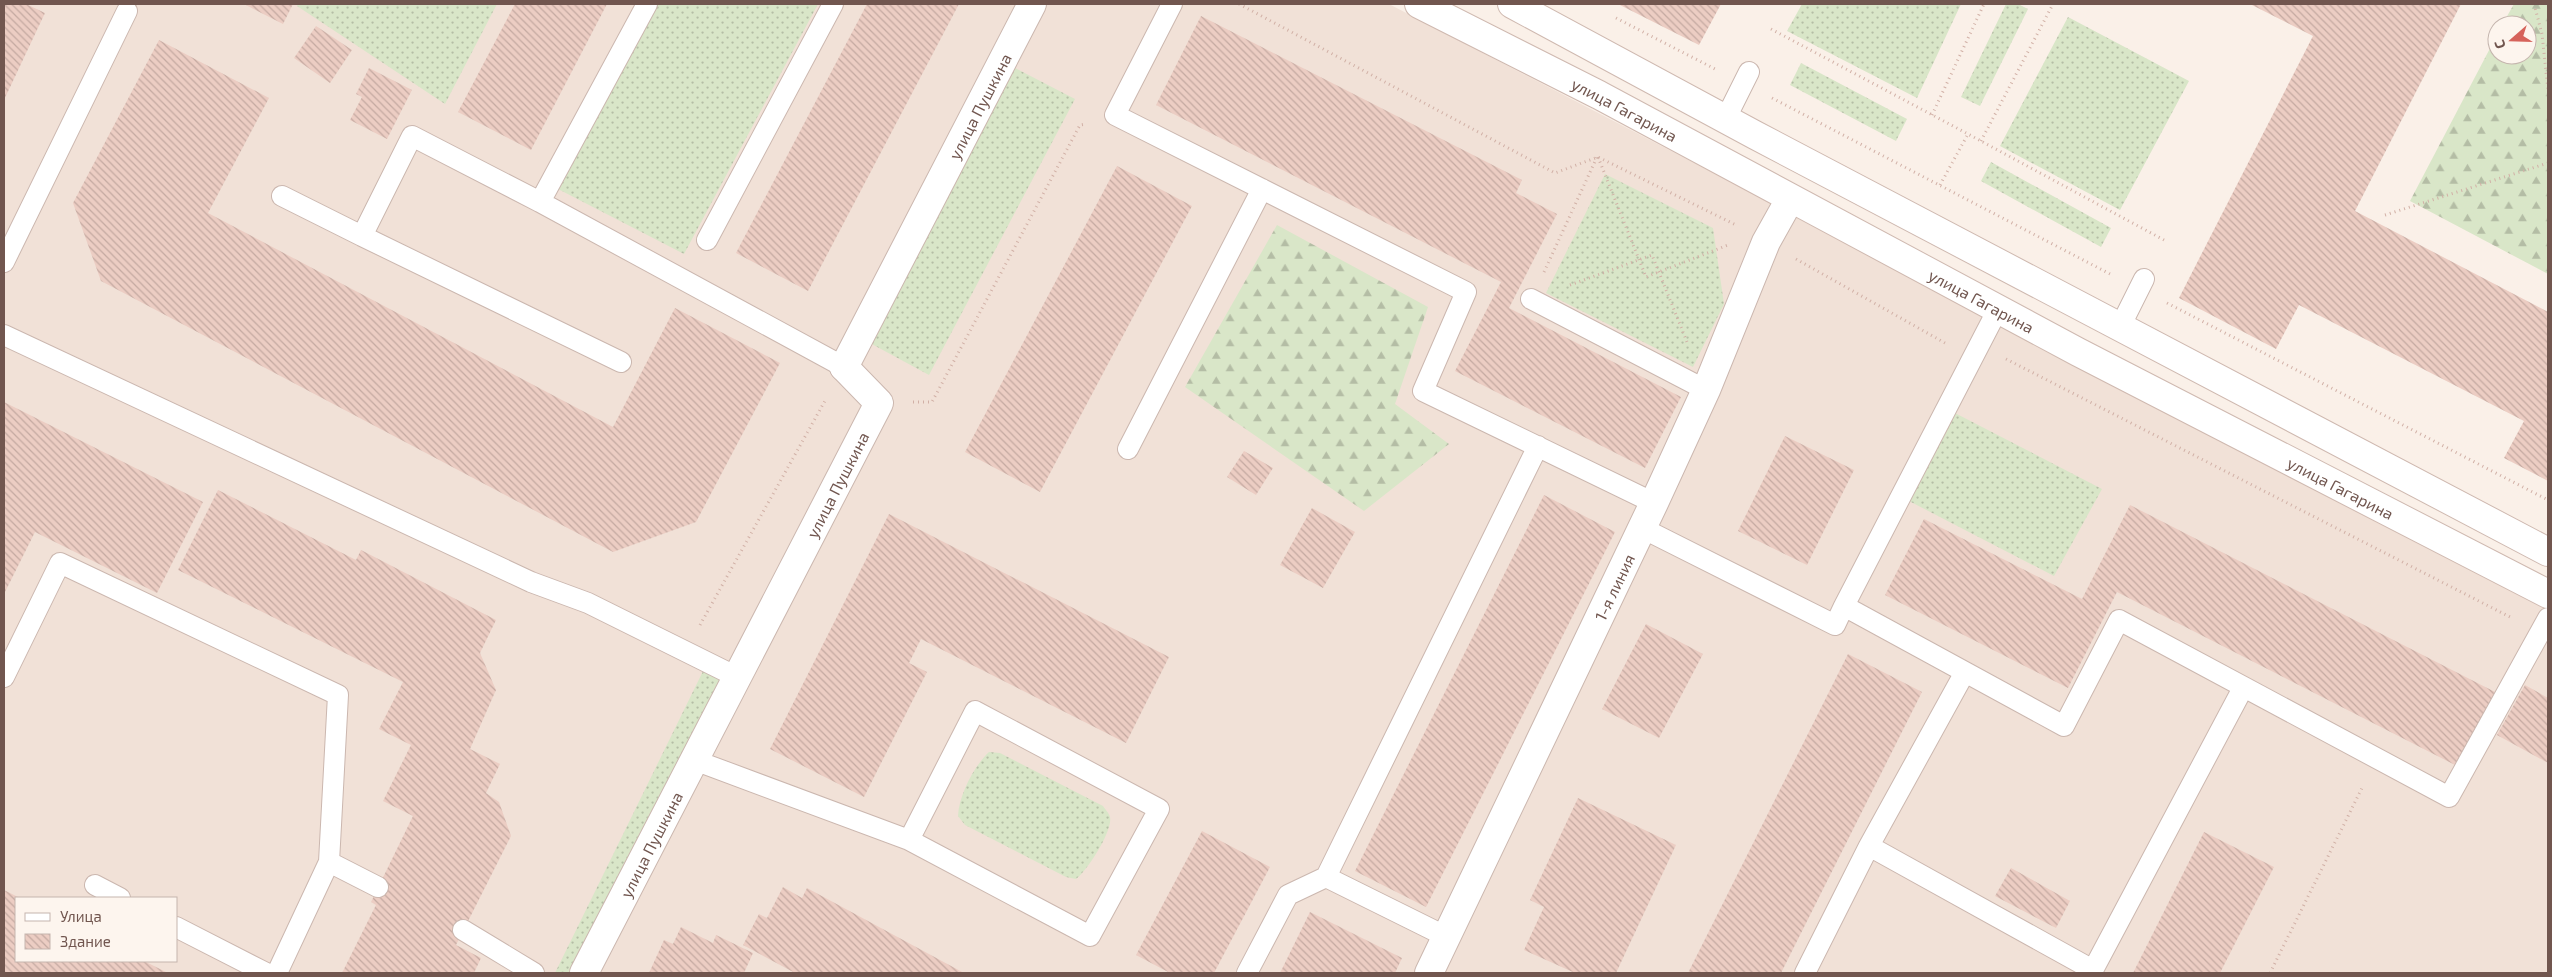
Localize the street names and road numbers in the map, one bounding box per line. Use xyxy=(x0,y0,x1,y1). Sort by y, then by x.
street label: улица Пушкина xyxy=(944,50,1014,163)
street label: улица Гагарина xyxy=(1568,73,1681,145)
street label: улица Гагарина xyxy=(1925,264,2038,336)
street label: улица Пушкина xyxy=(802,428,872,541)
street label: улица Гагарина xyxy=(2284,452,2397,523)
street label: 1-я линия xyxy=(1590,551,1638,623)
street label: улица Пушкина xyxy=(615,788,686,901)

